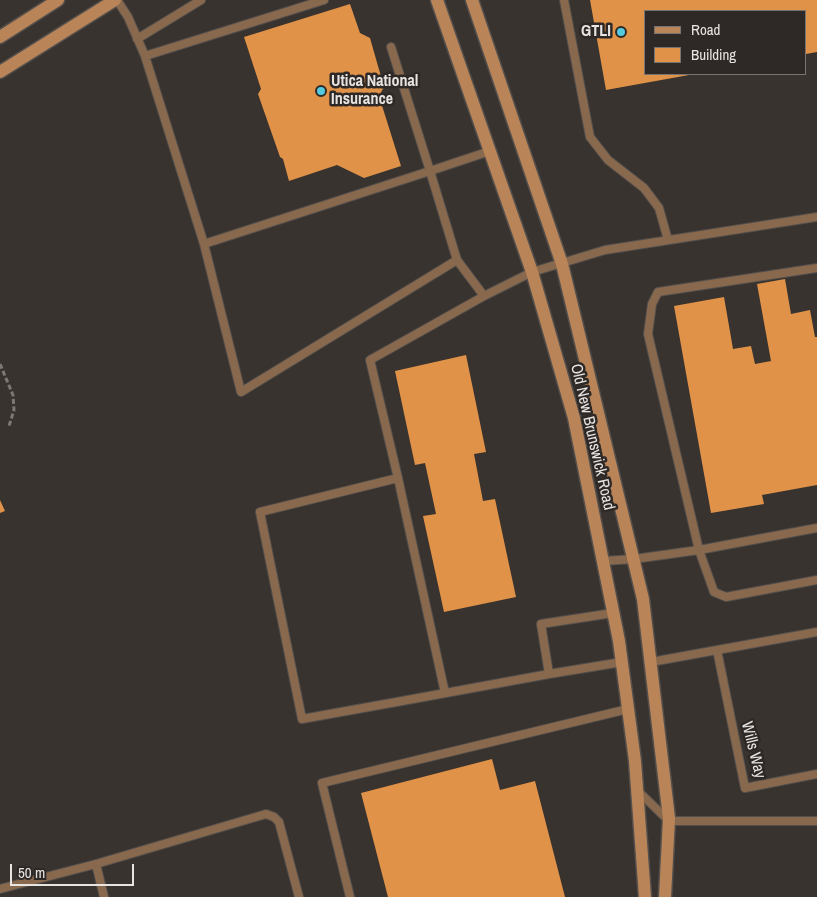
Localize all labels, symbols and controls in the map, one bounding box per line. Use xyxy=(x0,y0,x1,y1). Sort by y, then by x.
legend xyxy=(644,10,807,75)
text: Road xyxy=(691,19,720,40)
place label: GTLI xyxy=(581,22,611,42)
marker: GTLI xyxy=(615,26,627,38)
text: Building xyxy=(691,44,736,65)
place label: Utica National Insurance xyxy=(331,72,418,110)
marker: Utica National Insurance xyxy=(315,85,327,97)
street label: Old New Brunswick Road xyxy=(566,362,618,512)
street label: Wills Way xyxy=(737,720,769,780)
scale bar xyxy=(12,854,136,886)
text: 50 m xyxy=(18,862,45,883)

